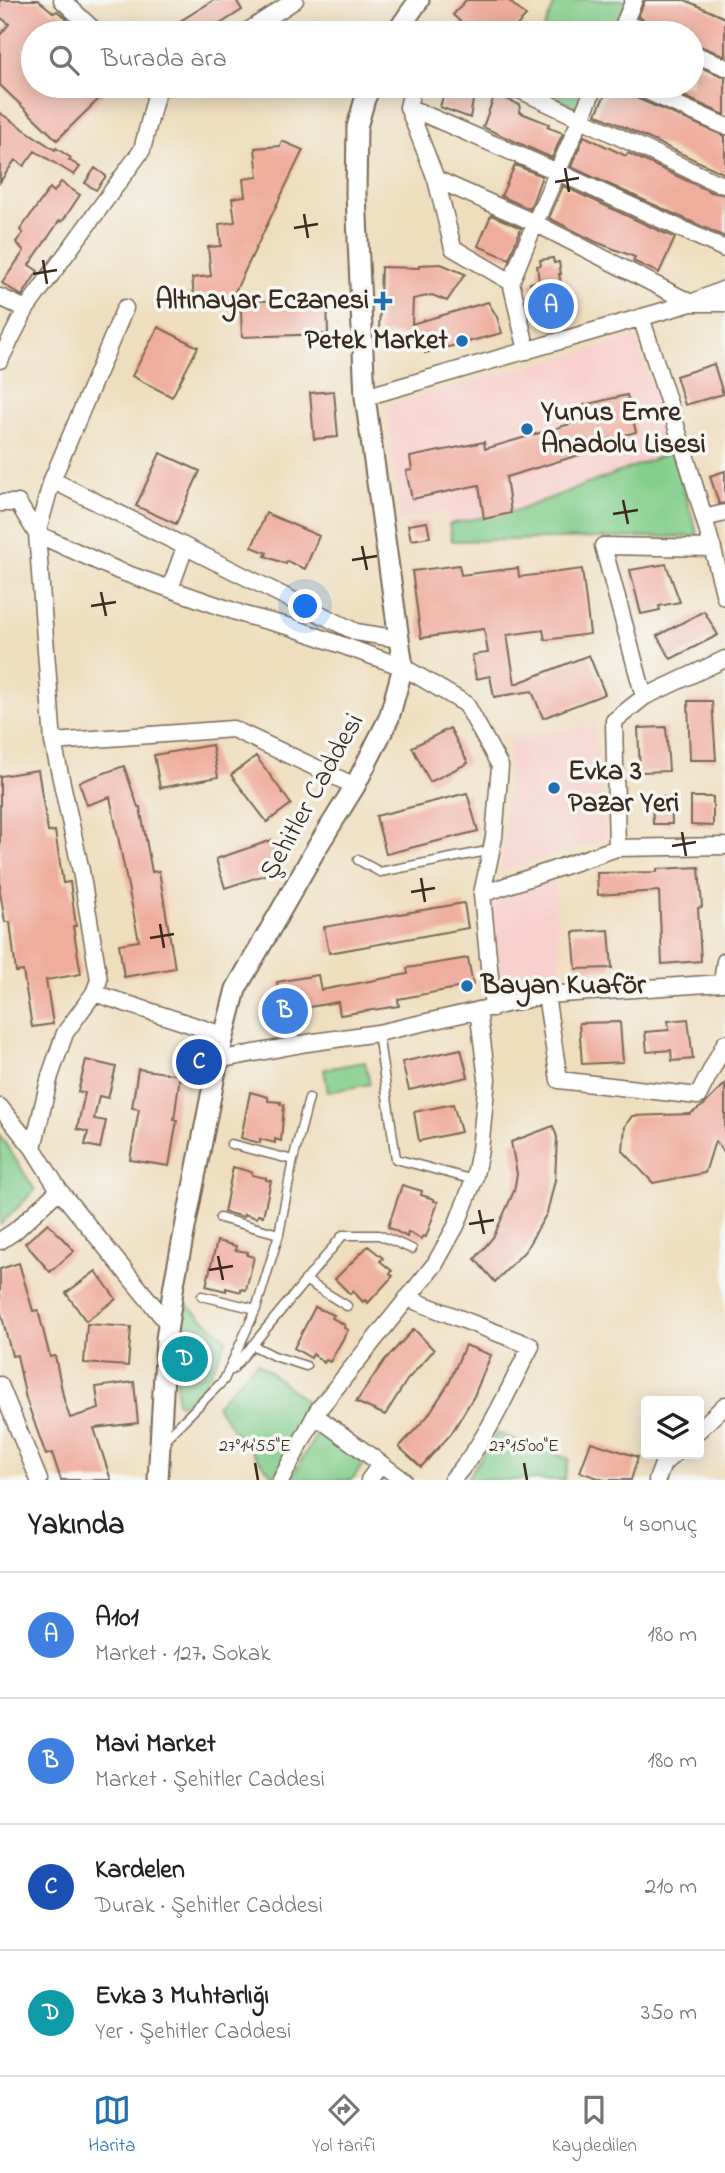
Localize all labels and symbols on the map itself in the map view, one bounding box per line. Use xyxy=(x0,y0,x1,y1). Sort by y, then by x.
pin: A xyxy=(528,280,574,332)
place label: Altınayar Eczanesi xyxy=(155,281,369,322)
marker: Altınayar Eczanesi xyxy=(375,293,391,309)
place label: Petek Market xyxy=(305,321,449,362)
marker: Petek Market xyxy=(454,333,470,349)
place label: Yunus Emre Anadolu Lisesi xyxy=(540,393,706,466)
marker: Yunus Emre Anadolu Lisesi xyxy=(519,421,535,437)
your location xyxy=(288,589,322,623)
street label: Şehitler Caddesi xyxy=(250,706,376,888)
place label: Evka 3 Pazar Yeri xyxy=(568,752,679,825)
marker: Evka 3 Pazar Yeri xyxy=(546,780,562,796)
place label: Bayan Kuaför xyxy=(479,966,647,1007)
marker: Bayan Kuaför xyxy=(459,978,475,994)
pin: B xyxy=(262,985,308,1037)
pin: C xyxy=(176,1036,222,1088)
pin: D xyxy=(162,1333,208,1385)
text: 27°14'55"E xyxy=(219,1434,291,1460)
text: 27°15'00"E xyxy=(489,1434,559,1460)

